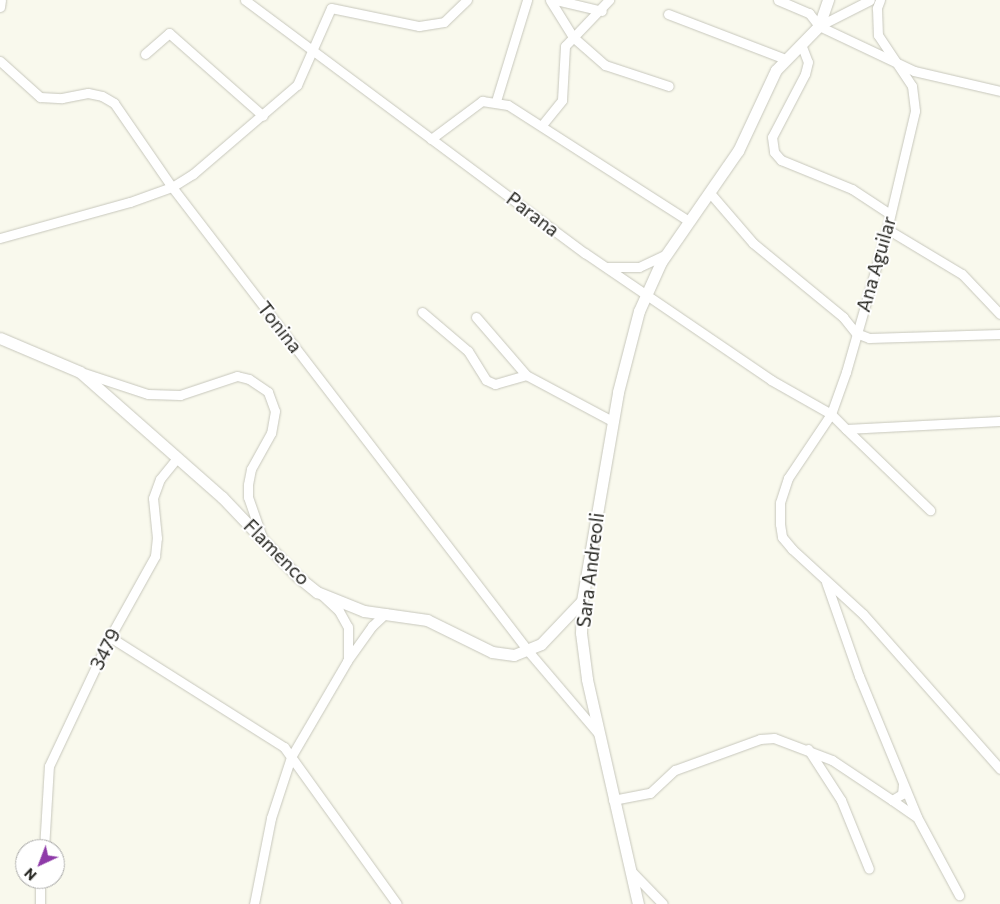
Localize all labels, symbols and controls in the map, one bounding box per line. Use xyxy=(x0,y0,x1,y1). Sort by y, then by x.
street label: Parana xyxy=(502,187,564,241)
street label: Ana Aguilar xyxy=(851,214,901,314)
street label: Tonina xyxy=(253,297,307,357)
street label: Sara Andreoli xyxy=(572,511,608,629)
street label: Flamenco xyxy=(239,514,315,590)
street label: 3479 xyxy=(85,625,125,673)
north arrow xyxy=(15,839,65,889)
text: N xyxy=(20,865,40,884)

